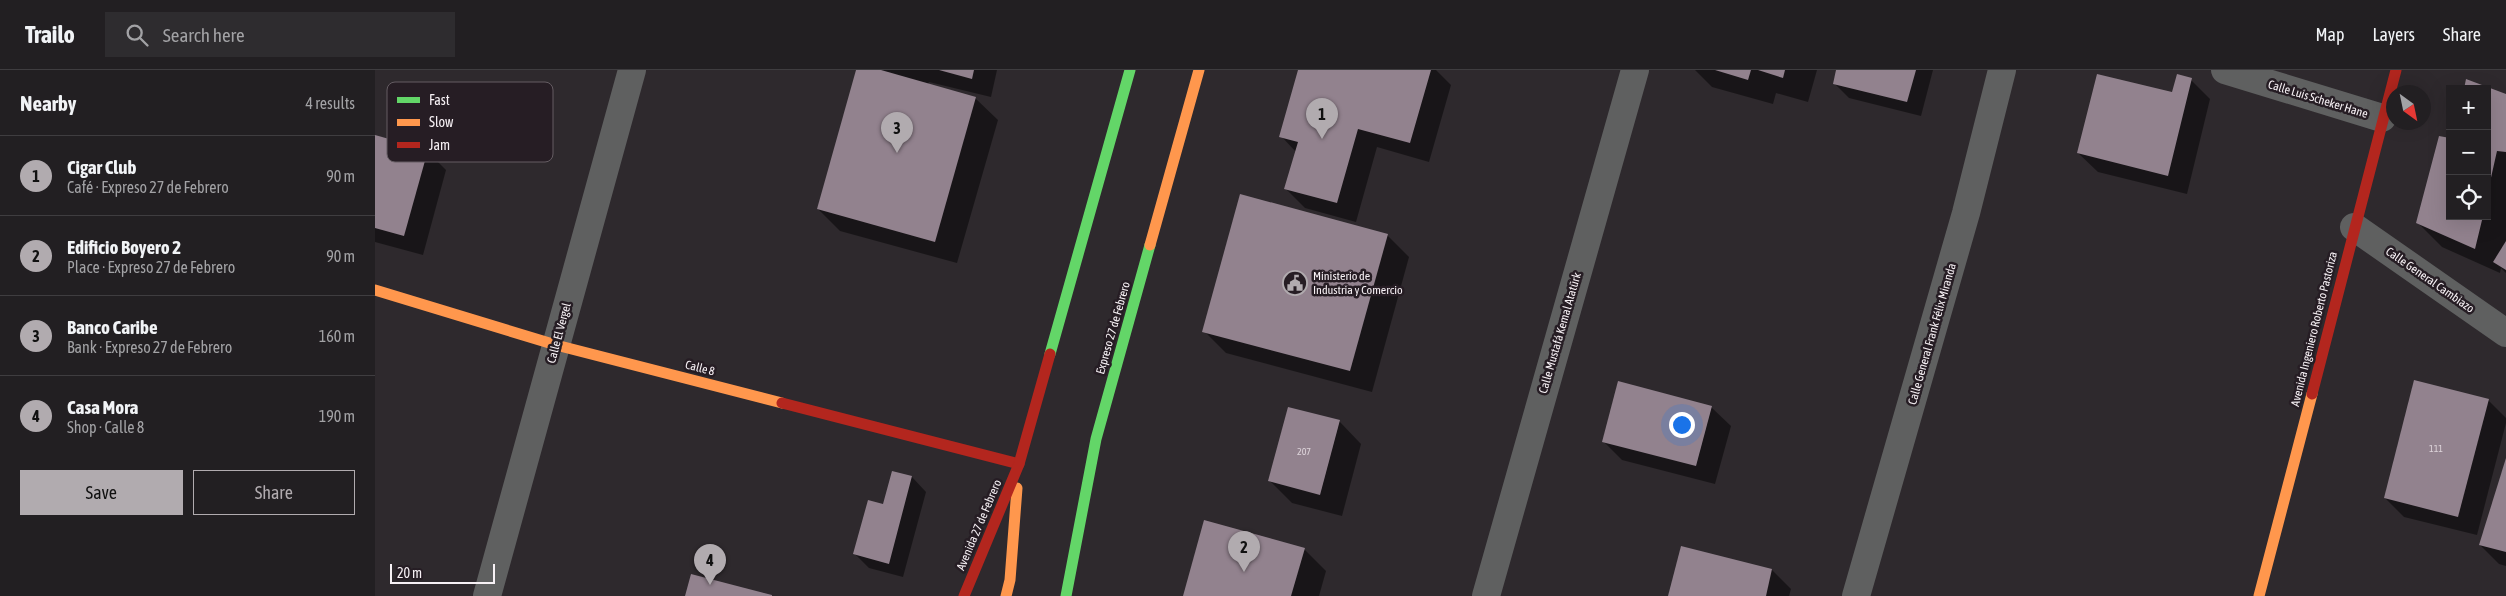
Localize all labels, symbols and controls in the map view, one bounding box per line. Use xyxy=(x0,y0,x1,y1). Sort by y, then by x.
search box xyxy=(105,12,455,57)
text: Trailo xyxy=(25,21,75,48)
icon: search xyxy=(123,21,151,49)
text: Search here xyxy=(163,24,245,46)
text: Map xyxy=(2315,24,2344,45)
text: Layers xyxy=(2372,24,2415,45)
text: Share xyxy=(2443,24,2481,45)
street label: Calle Luis Scheker Hane xyxy=(2266,77,2370,121)
legend xyxy=(387,82,553,162)
north arrow xyxy=(2386,85,2431,130)
map controls xyxy=(2446,85,2491,220)
button: + xyxy=(2446,85,2491,130)
text: Nearby xyxy=(20,91,76,115)
text: Fast xyxy=(429,92,450,108)
text: 4 results xyxy=(305,94,355,112)
pin: 1 xyxy=(1306,98,1338,139)
pin: 3 xyxy=(881,112,913,153)
text: Slow xyxy=(429,114,454,130)
button: − xyxy=(2446,130,2491,175)
text: Jam xyxy=(429,137,450,153)
text: Cigar Club xyxy=(67,156,137,178)
text: 1 xyxy=(32,167,40,185)
text: 90 m xyxy=(326,167,355,185)
button: locate xyxy=(2446,175,2491,220)
text: Café · Expreso 27 de Febrero xyxy=(67,178,229,196)
text: Edificio Boyero 2 xyxy=(67,236,181,258)
street label: Calle General Cambiazo xyxy=(2383,244,2477,316)
text: 2 xyxy=(32,247,40,265)
text: 90 m xyxy=(326,247,355,265)
street label: Avenida Ingeniero Roberto Pastoriza xyxy=(2288,250,2340,408)
text: Place · Expreso 27 de Febrero xyxy=(67,258,235,276)
street label: Calle General Frank Félix Miranda xyxy=(1905,262,1959,406)
place label: Ministerio de Industria y Comercio xyxy=(1313,269,1403,297)
public building icon: Ministerio de Industria y Comercio xyxy=(1282,270,1308,296)
street label: Calle Mustafá Kemal Atatürk xyxy=(1536,270,1584,395)
street label: Expreso 27 de Febrero xyxy=(1093,280,1133,376)
street label: Calle El Vergel xyxy=(544,300,574,365)
text: Banco Caribe xyxy=(67,316,158,338)
text: 3 xyxy=(32,327,40,345)
text: 160 m xyxy=(319,327,355,345)
text: Bank · Expreso 27 de Febrero xyxy=(67,338,232,356)
street label: Calle 8 xyxy=(684,358,717,379)
text: Casa Mora xyxy=(67,396,138,418)
text: 4 xyxy=(32,407,40,425)
text: 190 m xyxy=(319,407,355,425)
your location xyxy=(1669,412,1695,438)
text: Shop · Calle 8 xyxy=(67,418,144,436)
house number: 111 xyxy=(2429,443,2443,454)
house number: 207 xyxy=(1297,446,1311,457)
button: Save xyxy=(20,470,183,515)
button: Share xyxy=(193,470,355,515)
street label: Avenida 27 de Febrero xyxy=(954,477,1005,572)
pin: 2 xyxy=(1228,531,1260,572)
pin: 4 xyxy=(694,544,726,585)
scale bar xyxy=(390,561,495,584)
text: 20 m xyxy=(397,565,422,581)

